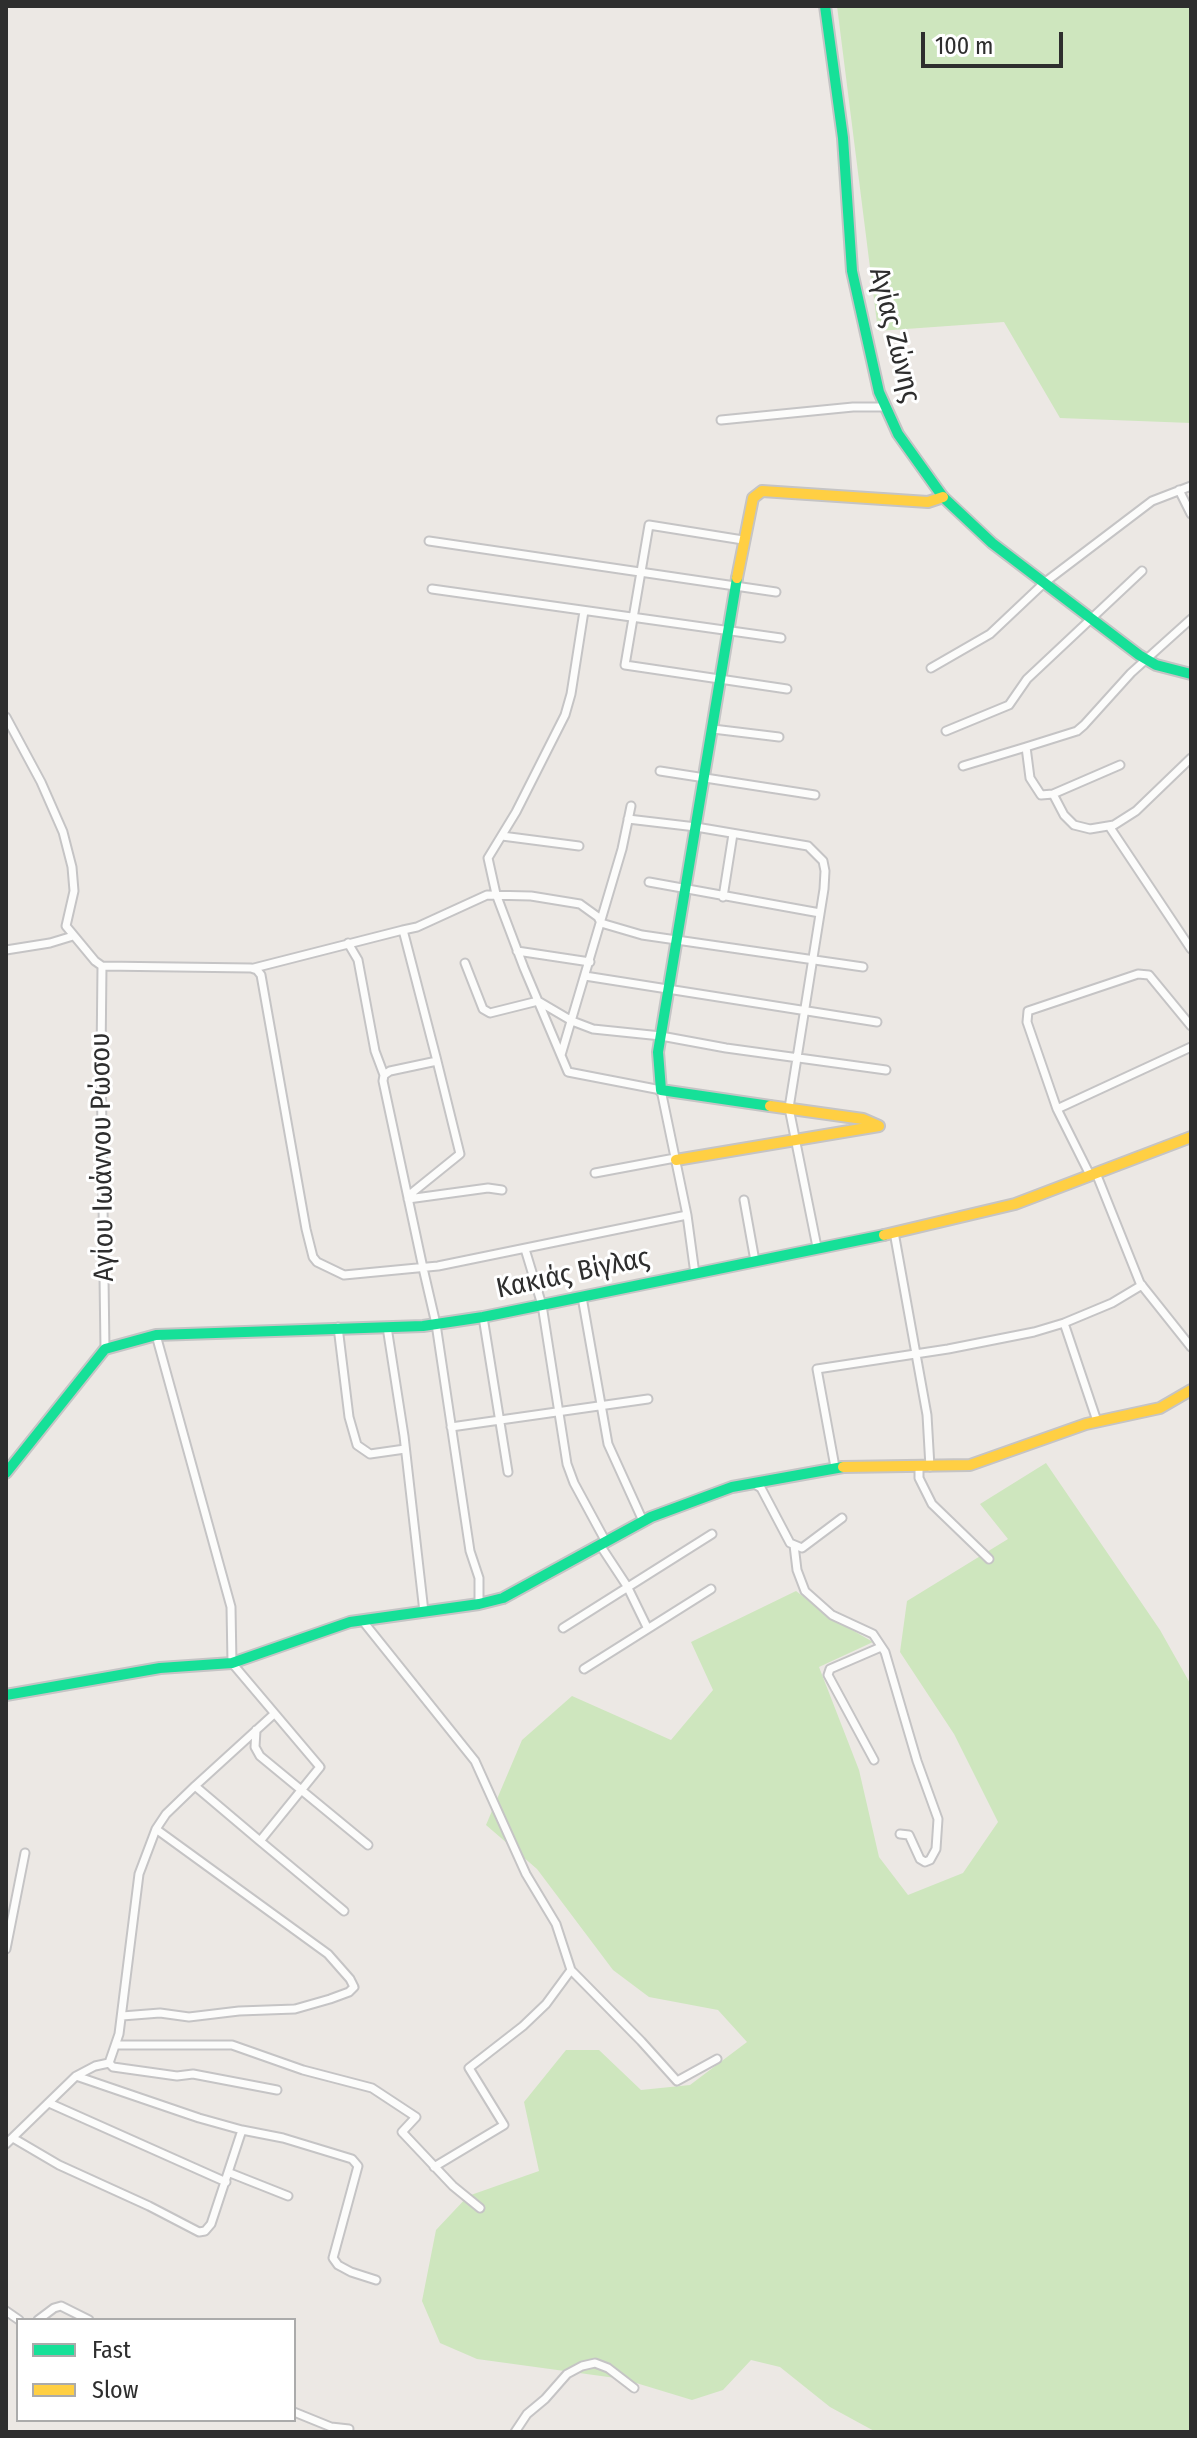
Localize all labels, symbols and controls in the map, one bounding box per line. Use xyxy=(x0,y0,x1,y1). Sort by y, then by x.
scale bar xyxy=(925,16,1067,66)
text: 100 m xyxy=(935,32,993,60)
street label: Αγίας Ζώνης xyxy=(861,264,927,406)
street label: Αγίου Ιωάννου Ρώσου xyxy=(84,1032,122,1282)
street label: Κακιάς Βίγλας xyxy=(493,1241,653,1307)
legend xyxy=(16,2318,296,2422)
text: Fast xyxy=(92,2336,131,2364)
text: Slow xyxy=(92,2376,138,2404)

